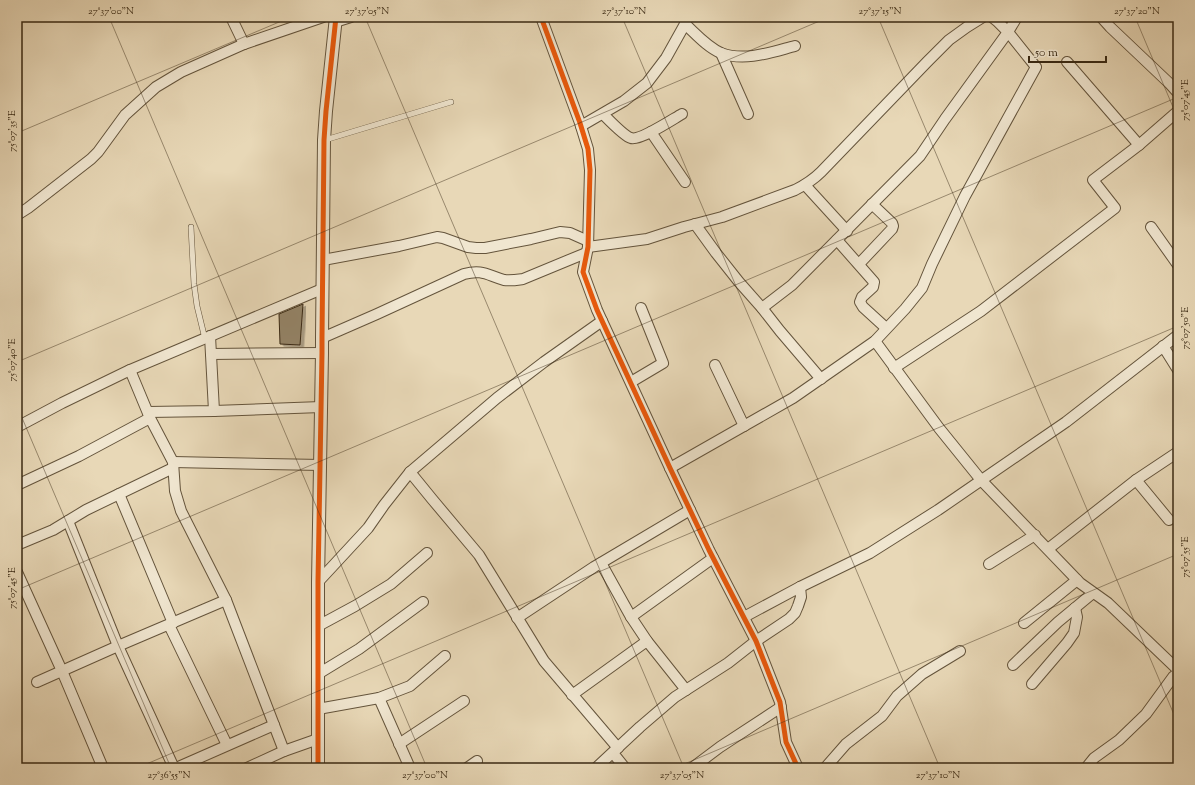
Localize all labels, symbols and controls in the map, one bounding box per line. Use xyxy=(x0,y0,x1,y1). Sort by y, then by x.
text: 27°37'00"N xyxy=(88,4,134,19)
text: 27°37'05"N xyxy=(345,4,389,19)
text: 27°37'10"N xyxy=(602,4,646,19)
text: 27°37'15"N xyxy=(858,4,902,19)
text: 27°37'20"N xyxy=(1114,4,1160,19)
scale bar xyxy=(1029,38,1106,64)
text: 50 m xyxy=(1034,44,1058,62)
text: 75°07'45"E xyxy=(1178,79,1193,121)
text: 75°07'35"E xyxy=(5,110,20,152)
text: 75°07'50"E xyxy=(1178,307,1193,349)
text: 75°07'40"E xyxy=(5,338,20,382)
text: 75°07'55"E xyxy=(1178,536,1193,578)
text: 75°07'45"E xyxy=(5,567,20,609)
text: 27°36'55"N xyxy=(147,768,191,783)
text: 27°37'00"N xyxy=(402,768,448,783)
text: 27°37'05"N xyxy=(660,768,704,783)
text: 27°37'10"N xyxy=(916,768,960,783)

